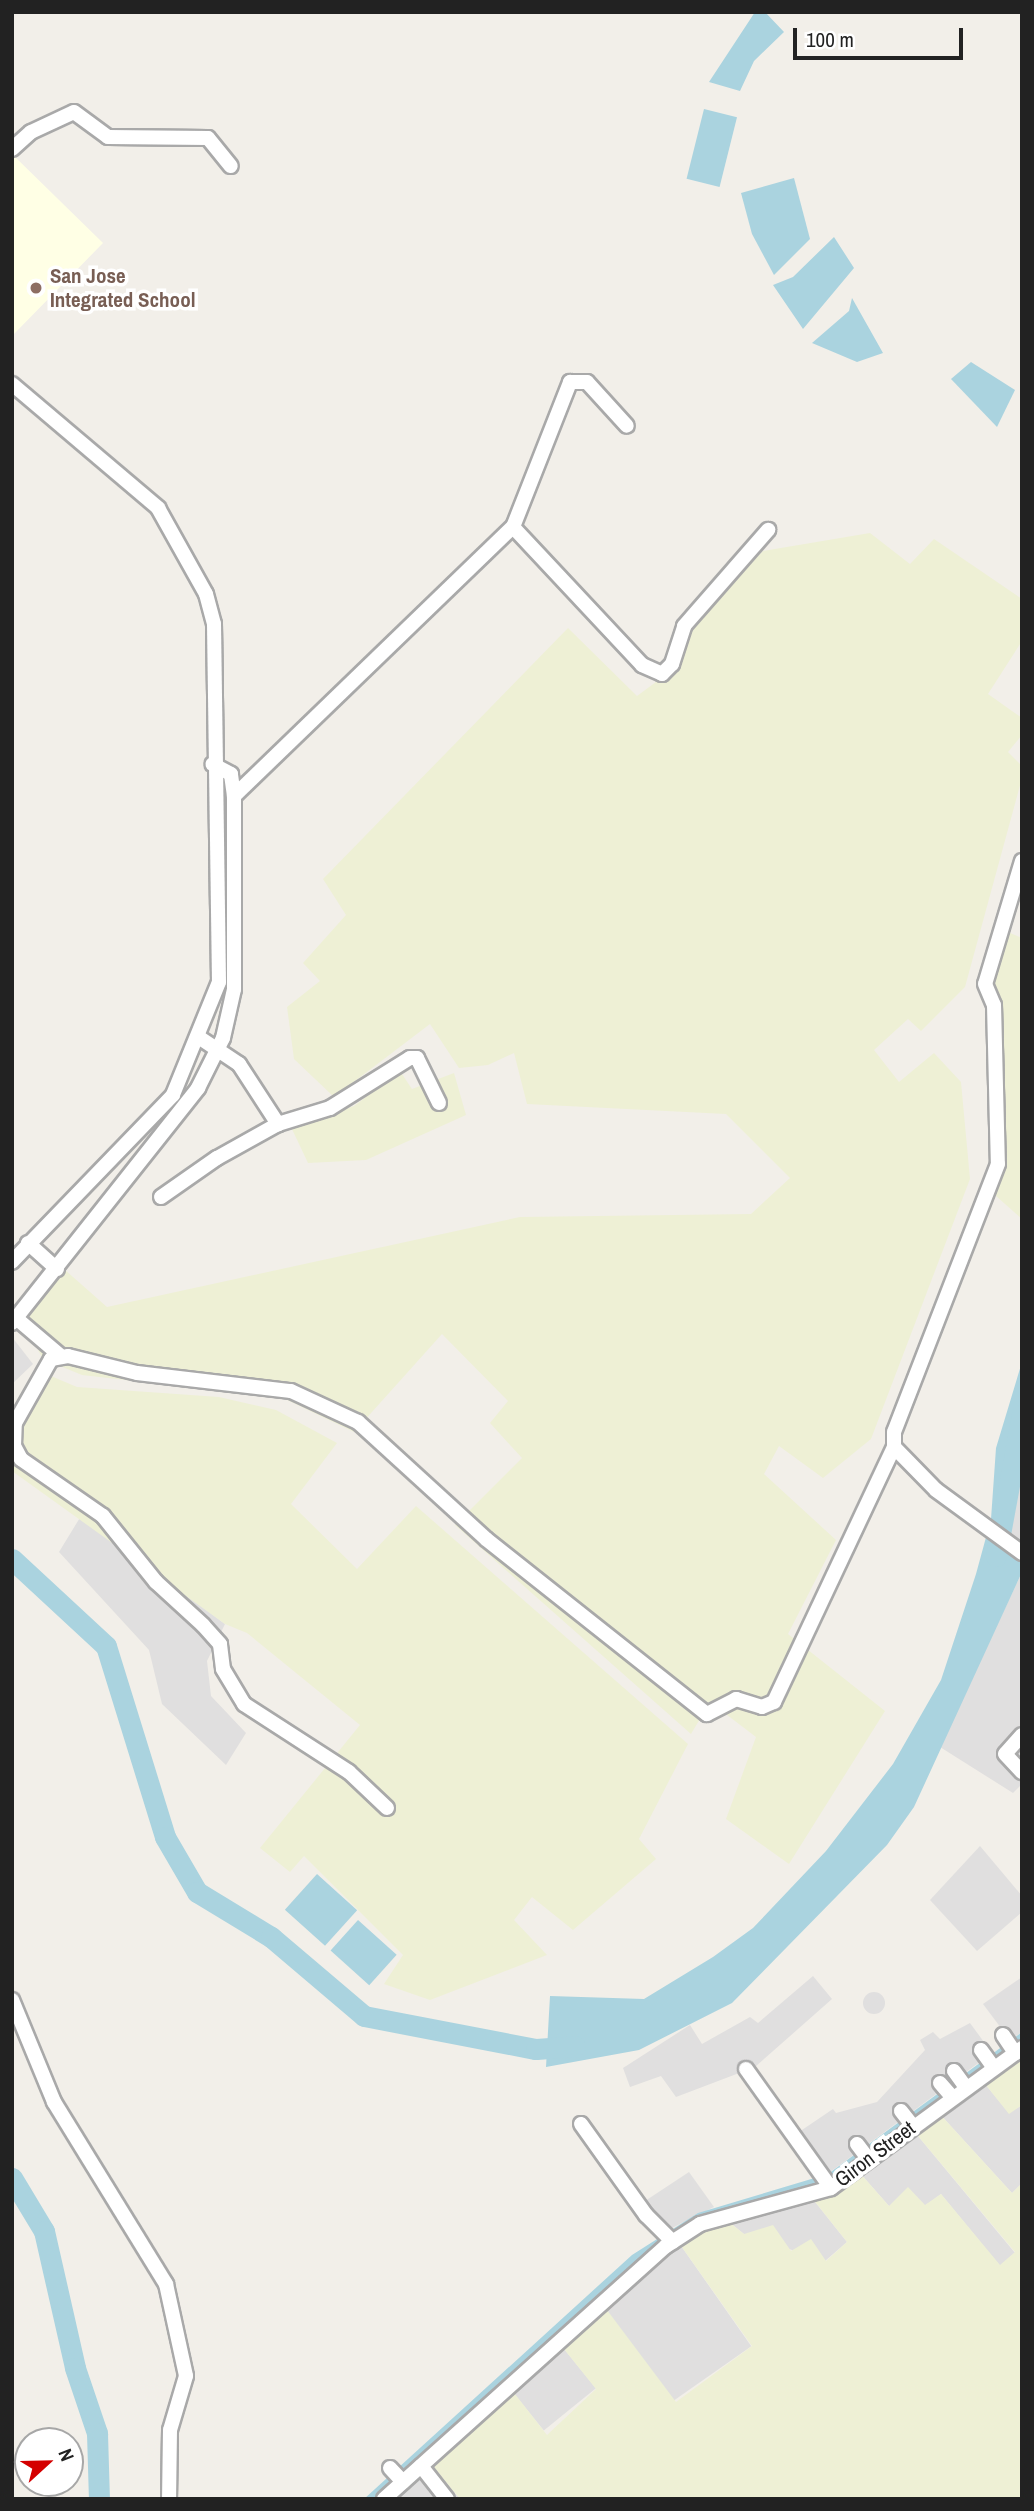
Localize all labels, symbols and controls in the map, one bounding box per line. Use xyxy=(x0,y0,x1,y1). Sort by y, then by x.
scale bar xyxy=(796,14,966,58)
text: 100 m xyxy=(806,25,854,54)
place label: San Jose Integrated School xyxy=(50,263,195,313)
marker: San Jose Integrated School xyxy=(28,280,44,296)
street label: Giron Street xyxy=(830,2116,920,2192)
north arrow xyxy=(14,2427,84,2497)
text: N xyxy=(52,2445,81,2465)

